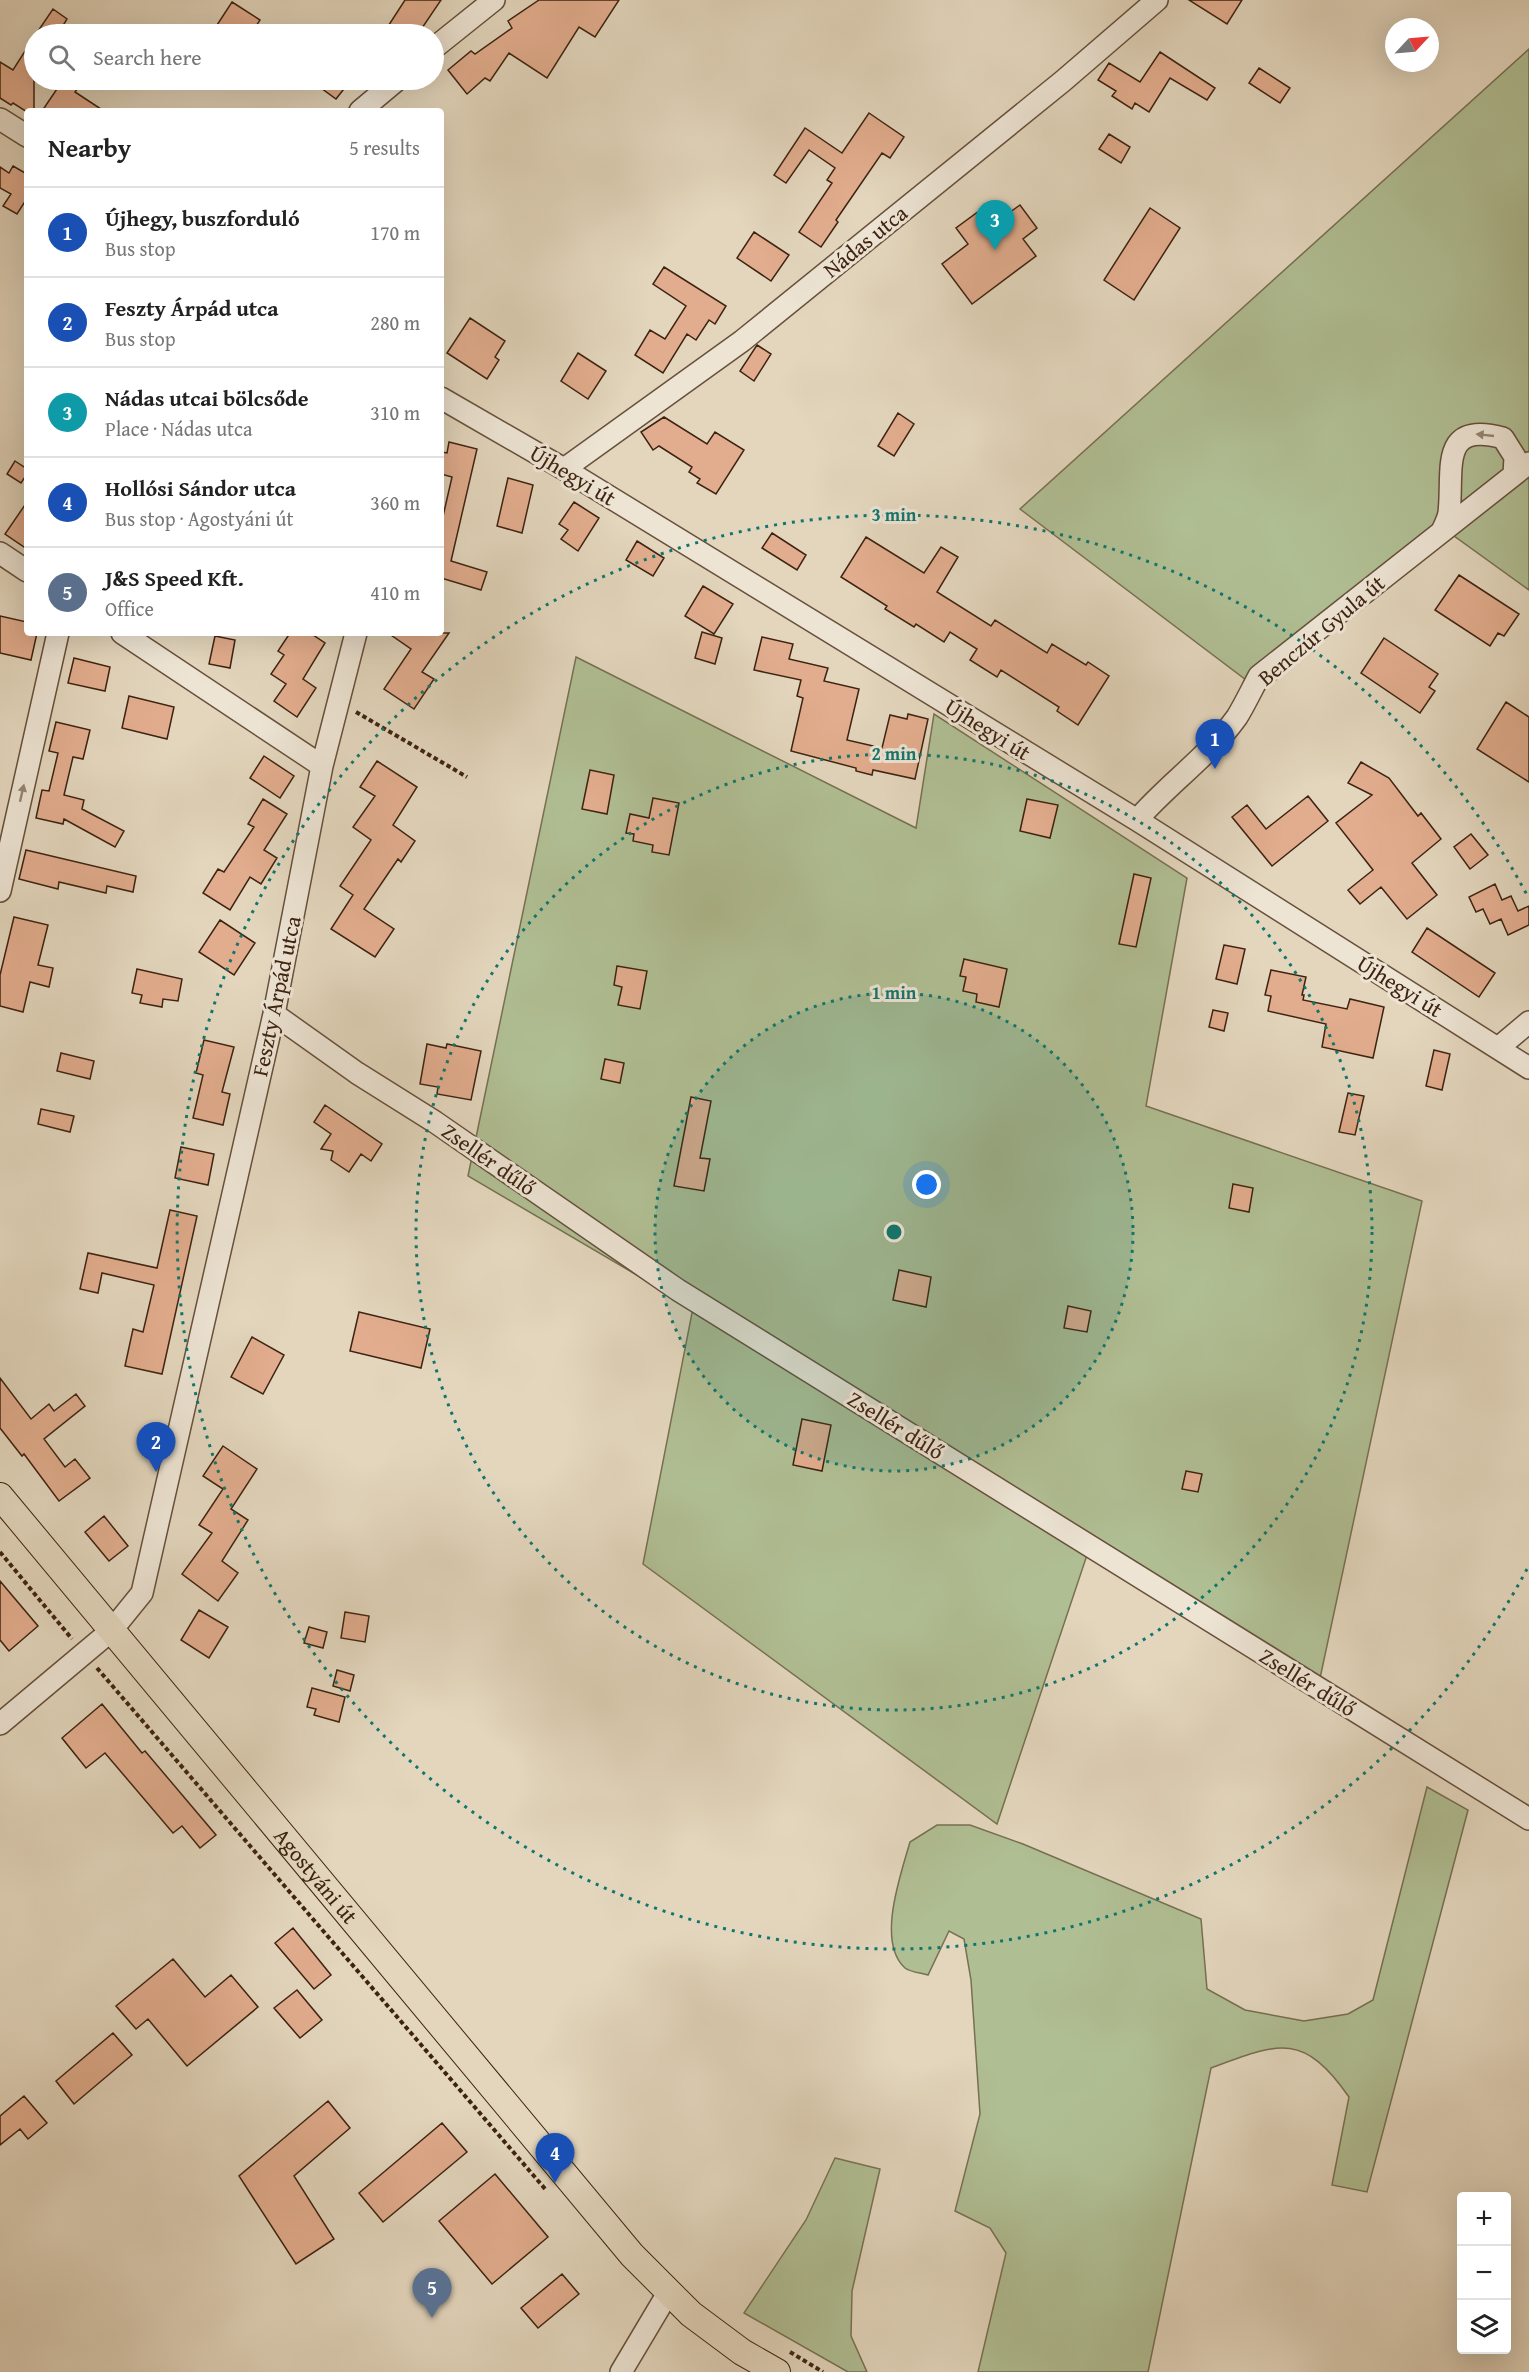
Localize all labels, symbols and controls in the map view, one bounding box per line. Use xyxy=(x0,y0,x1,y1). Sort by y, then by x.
north arrow xyxy=(1385,18,1439,72)
search box xyxy=(24,24,444,90)
icon: search xyxy=(45,41,78,74)
text: Search here xyxy=(93,41,202,73)
text: Nearby xyxy=(48,128,131,167)
text: 5 results xyxy=(349,133,420,162)
street label: Nádas utca xyxy=(816,197,915,285)
pin: 3 xyxy=(976,200,1014,250)
text: Újhegy, buszforduló xyxy=(105,202,300,234)
text: 1 xyxy=(62,218,73,247)
text: 170 m xyxy=(370,218,420,247)
text: Bus stop xyxy=(105,234,176,263)
text: Feszty Árpád utca xyxy=(105,292,279,324)
text: 2 xyxy=(62,308,73,337)
text: 280 m xyxy=(370,308,420,337)
text: Bus stop xyxy=(105,324,176,353)
text: Nádas utcai bölcsőde xyxy=(105,382,309,414)
text: 3 xyxy=(62,398,73,427)
text: 310 m xyxy=(370,398,420,427)
text: Place · Nádas utca xyxy=(105,414,252,443)
one-way arrow xyxy=(1476,430,1495,440)
street label: Újhegyi út xyxy=(524,437,622,513)
text: Hollósi Sándor utca xyxy=(105,472,296,504)
text: 4 xyxy=(62,488,73,517)
text: 360 m xyxy=(370,488,420,517)
text: 3 min xyxy=(872,501,917,528)
text: Bus stop · Agostyáni út xyxy=(105,504,293,533)
text: J&S Speed Kft. xyxy=(105,562,244,594)
street label: Benczúr Gyula út xyxy=(1250,567,1392,693)
text: 5 xyxy=(62,578,73,607)
text: 410 m xyxy=(370,578,420,607)
text: Office xyxy=(105,594,154,623)
street label: Újhegyi út xyxy=(939,690,1037,768)
pin: 1 xyxy=(1196,720,1234,769)
text: 2 min xyxy=(872,740,917,767)
one-way arrow xyxy=(18,783,27,802)
street label: Feszty Árpád utca xyxy=(243,912,309,1079)
street label: Újhegyi út xyxy=(1351,947,1449,1025)
text: 1 min xyxy=(872,979,917,1006)
street label: Zsellér dűlő xyxy=(435,1115,543,1203)
your location xyxy=(912,1170,941,1199)
centre of rings xyxy=(884,1222,904,1242)
street label: Zsellér dűlő xyxy=(842,1383,950,1467)
pin: 2 xyxy=(136,1422,176,1472)
street label: Zsellér dűlő xyxy=(1254,1640,1362,1724)
street label: Agostyáni út xyxy=(267,1821,366,1931)
pin: 4 xyxy=(536,2134,574,2183)
map controls xyxy=(1457,2192,1511,2354)
button: + xyxy=(1457,2192,1511,2246)
button: − xyxy=(1457,2246,1511,2300)
pin: 5 xyxy=(412,2268,452,2318)
button: layers xyxy=(1457,2300,1511,2354)

